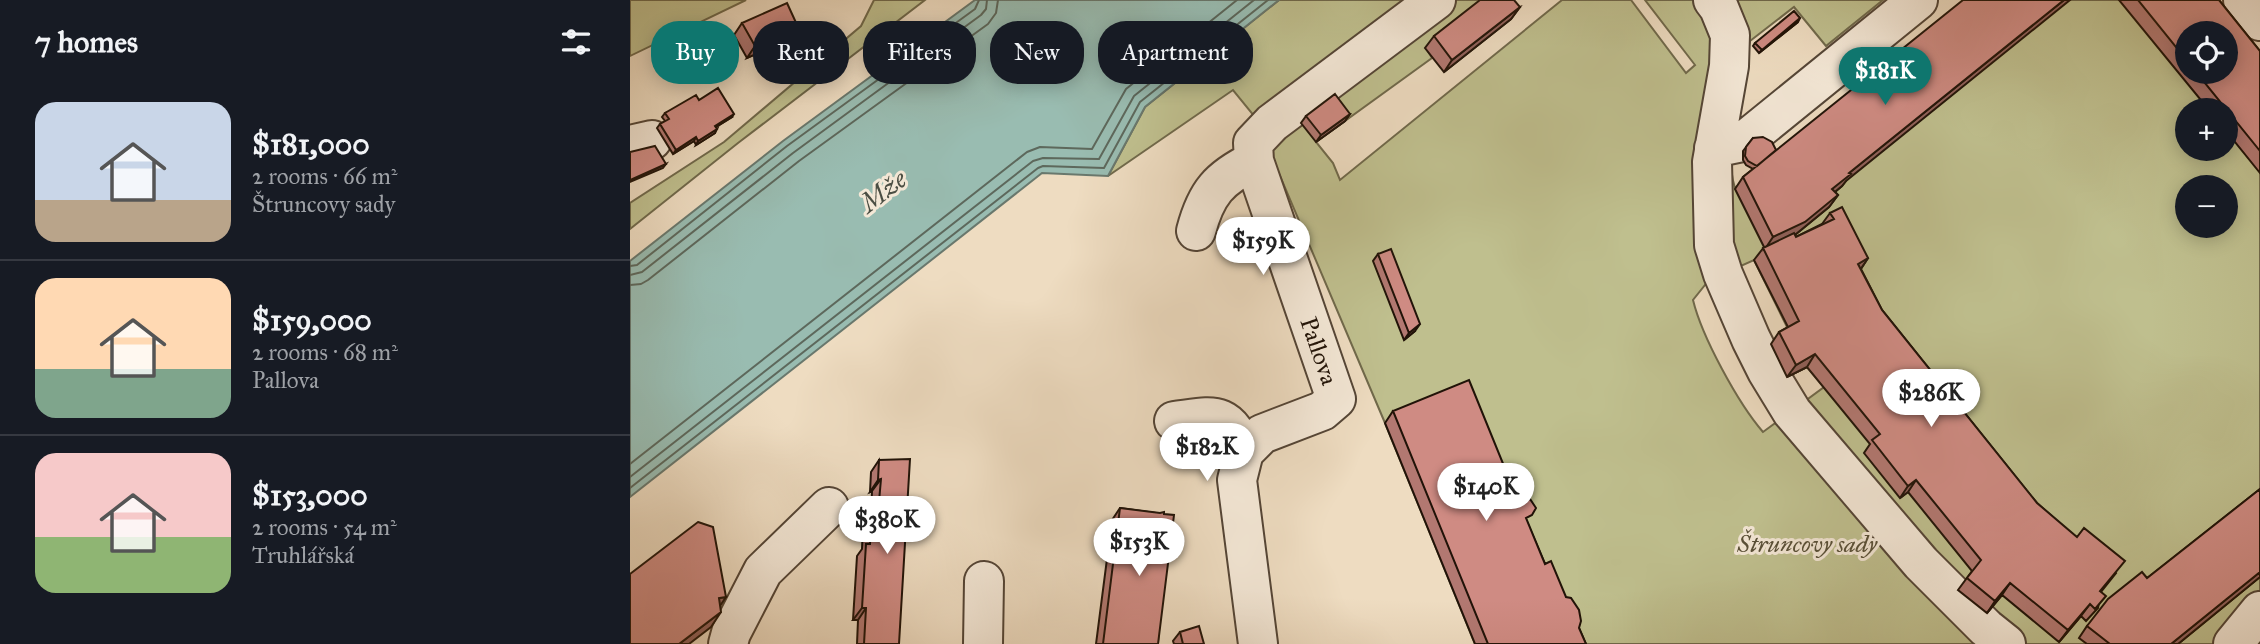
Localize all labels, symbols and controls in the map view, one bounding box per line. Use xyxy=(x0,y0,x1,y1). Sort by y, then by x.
chip: Buy xyxy=(651,21,739,84)
chip: Rent xyxy=(753,21,849,84)
chip: Filters xyxy=(863,21,976,84)
chip: New xyxy=(990,21,1084,84)
chip: Apartment xyxy=(1098,21,1253,84)
map controls xyxy=(2175,21,2238,238)
button: locate xyxy=(2175,21,2238,84)
icon: filters xyxy=(557,23,595,61)
text: 7 homes xyxy=(35,24,138,60)
pin: $181K xyxy=(1836,48,1934,107)
text: $181K xyxy=(1855,56,1915,84)
button: + xyxy=(2175,98,2238,161)
text: $181,000 xyxy=(252,126,370,162)
icon: home xyxy=(91,130,175,214)
text: 2 rooms · 66 m² xyxy=(252,162,397,190)
water label: Mže xyxy=(851,162,914,221)
button: − xyxy=(2175,175,2238,238)
text: Štruncovy sady xyxy=(252,190,395,218)
pin: $159K xyxy=(1214,218,1312,277)
text: $159K xyxy=(1232,226,1294,254)
text: $159,000 xyxy=(252,302,372,338)
icon: home xyxy=(91,306,175,390)
street label: Pallova xyxy=(1293,313,1345,390)
text: 2 rooms · 68 m² xyxy=(252,338,398,366)
text: Pallova xyxy=(252,366,319,394)
pin: $286K xyxy=(1882,370,1980,429)
text: $286K xyxy=(1898,378,1964,406)
pin: $182K xyxy=(1158,424,1256,483)
text: $182K xyxy=(1176,432,1238,460)
pin: $140K xyxy=(1437,463,1535,523)
text: $140K xyxy=(1453,472,1519,500)
text: $153,000 xyxy=(252,477,368,513)
icon: home xyxy=(91,481,175,565)
pin: $380K xyxy=(838,496,936,556)
text: $380K xyxy=(855,505,919,533)
text: 2 rooms · 54 m² xyxy=(252,513,397,541)
pin: $153K xyxy=(1090,518,1188,578)
text: $153K xyxy=(1110,527,1168,555)
park label: Štruncovy sady xyxy=(1736,529,1878,559)
text: Truhlářská xyxy=(252,541,354,569)

